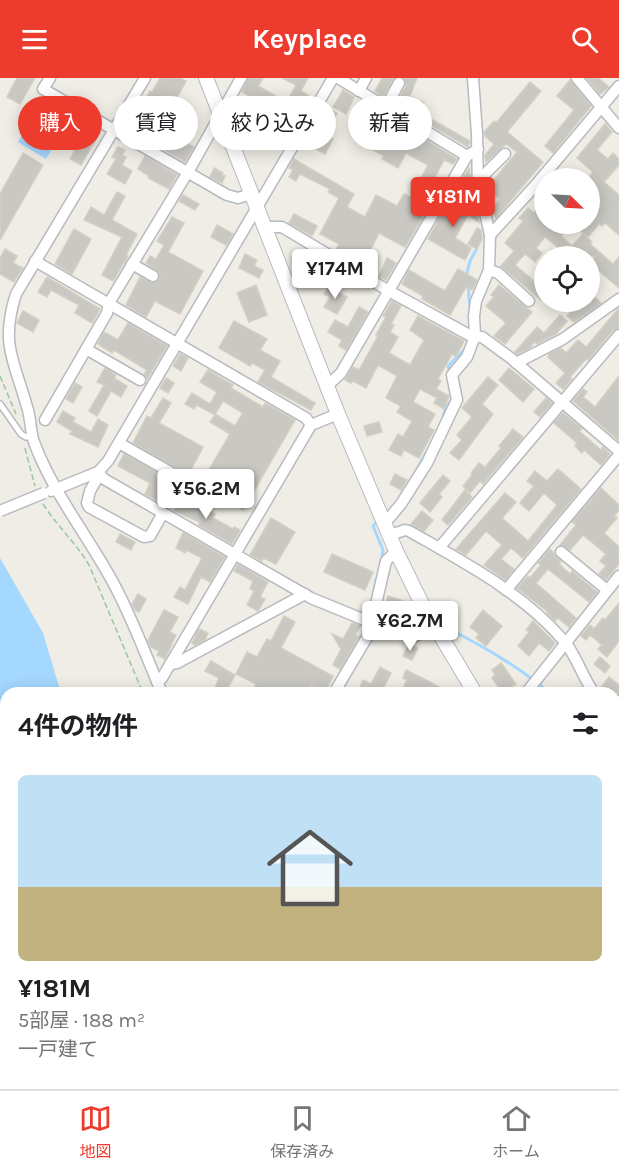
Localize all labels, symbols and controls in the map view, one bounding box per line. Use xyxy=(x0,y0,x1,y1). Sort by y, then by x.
icon: menu xyxy=(18,23,51,56)
text: Keyplace xyxy=(252,23,367,55)
icon: search xyxy=(568,23,601,56)
chip: 購入 xyxy=(18,96,102,150)
chip: 賃貸 xyxy=(114,96,198,150)
chip: 絞り込み xyxy=(210,96,336,150)
chip: 新着 xyxy=(348,96,432,150)
north arrow xyxy=(534,168,600,234)
map controls xyxy=(534,168,600,312)
pin: ¥181M xyxy=(411,177,495,228)
text: ¥181M xyxy=(425,185,481,208)
button: locate xyxy=(534,246,600,312)
pin: ¥174M xyxy=(293,249,377,300)
text: ¥174M xyxy=(306,257,364,280)
pin: ¥56.2M xyxy=(157,469,255,520)
text: ¥56.2M xyxy=(171,477,241,500)
pin: ¥62.7M xyxy=(361,601,459,652)
text: ¥62.7M xyxy=(376,609,444,632)
icon: filters xyxy=(569,707,602,740)
text: 4件の物件 xyxy=(18,711,137,742)
icon: home xyxy=(256,814,364,922)
text: ¥181M xyxy=(18,973,91,1004)
text: 5部屋 · 188 m² xyxy=(18,1009,145,1032)
text: 一戸建て xyxy=(18,1038,98,1061)
tab: 地図 xyxy=(79,1102,112,1162)
tab: 保存済み xyxy=(270,1102,334,1162)
tab: ホーム xyxy=(492,1102,540,1162)

